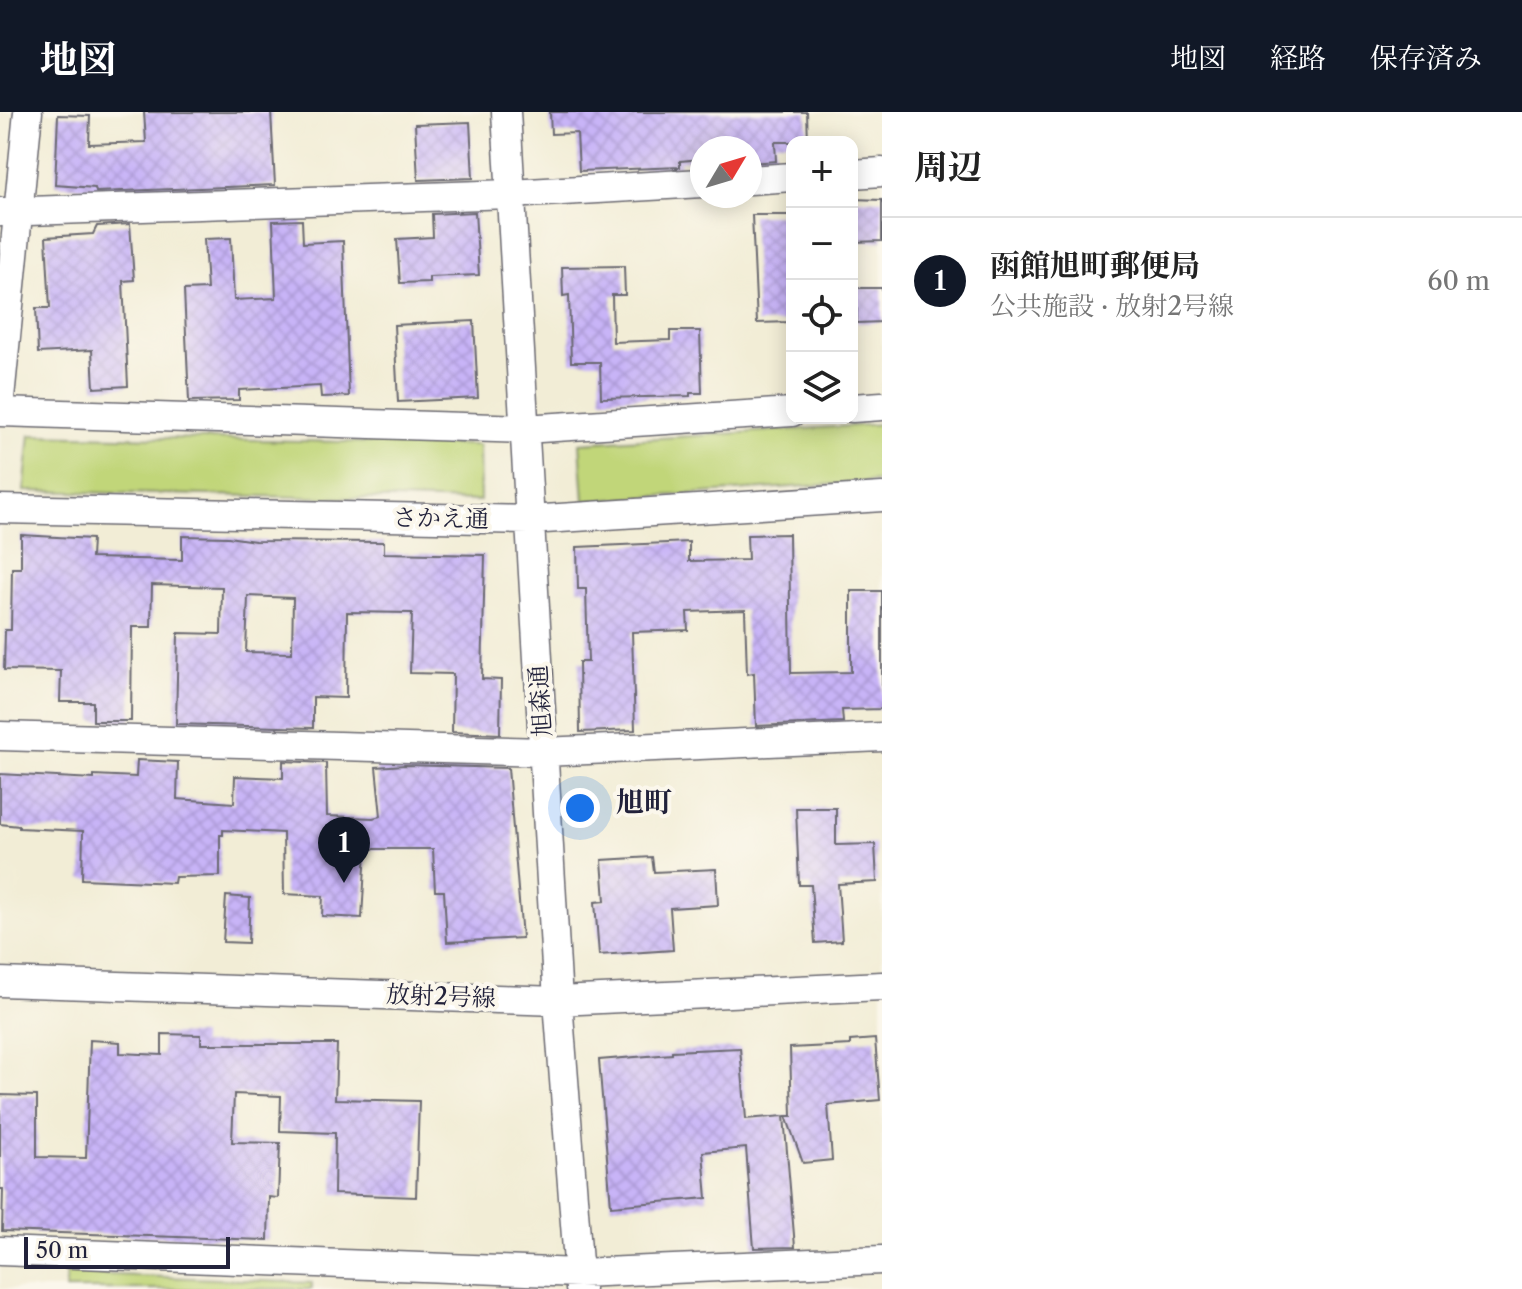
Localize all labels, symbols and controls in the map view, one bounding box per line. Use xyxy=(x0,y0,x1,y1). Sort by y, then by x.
text: 地図 xyxy=(40,36,116,83)
text: 地図 xyxy=(1170,41,1226,75)
text: 経路 xyxy=(1270,41,1326,75)
text: 保存済み xyxy=(1370,41,1482,75)
north arrow xyxy=(690,136,762,208)
map controls xyxy=(786,136,858,424)
button: + xyxy=(786,136,858,208)
text: 周辺 xyxy=(914,146,982,188)
button: − xyxy=(786,208,858,280)
text: 函館旭町郵便局 xyxy=(990,247,1200,284)
text: 1 xyxy=(934,265,946,297)
text: 60 m xyxy=(1427,265,1490,297)
button: locate xyxy=(786,280,858,352)
text: 公共施設 · 放射2号線 xyxy=(990,290,1234,322)
button: layers xyxy=(786,352,858,424)
street label: さかえ通 xyxy=(393,503,489,533)
street label: 旭森通 xyxy=(523,664,557,738)
district label: 旭町 xyxy=(616,785,672,819)
your location xyxy=(560,788,600,828)
pin: 1 xyxy=(318,817,370,883)
street label: 放射2号線 xyxy=(386,980,496,1012)
scale bar xyxy=(24,1233,230,1269)
text: 50 m xyxy=(36,1237,88,1264)

